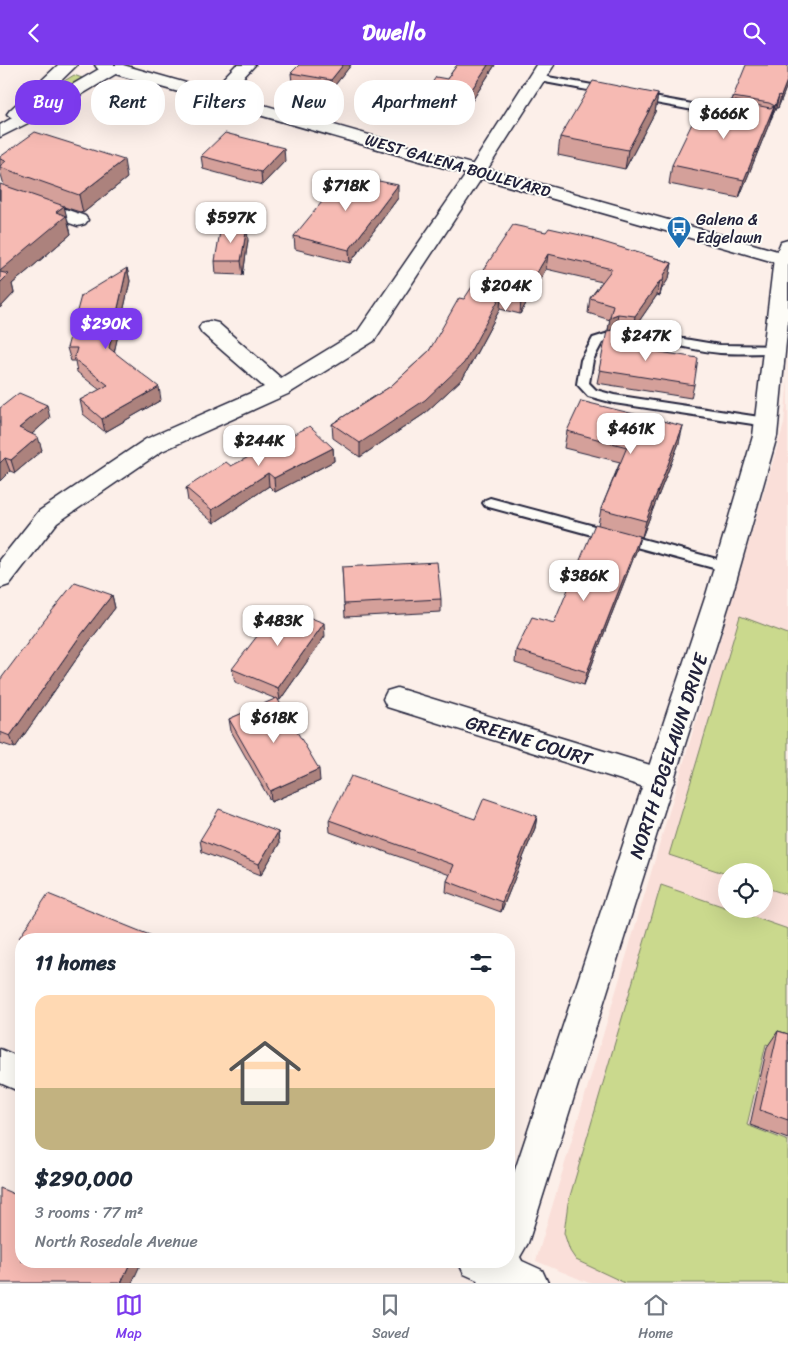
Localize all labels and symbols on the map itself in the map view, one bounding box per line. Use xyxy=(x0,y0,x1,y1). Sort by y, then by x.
pin: $666K xyxy=(689,97,759,140)
street label: WEST GALENA BOULEVARD xyxy=(362,125,555,206)
pin: $718K xyxy=(311,169,381,212)
pin: $597K xyxy=(196,201,266,244)
place label: Galena & Edgelawn xyxy=(696,205,762,252)
bus stop icon: Galena & Edgelawn xyxy=(666,215,692,249)
pin: $204K xyxy=(471,269,541,312)
pin: $290K xyxy=(71,307,141,350)
pin: $247K xyxy=(611,319,681,362)
pin: $461K xyxy=(596,413,666,455)
pin: $244K xyxy=(224,425,294,467)
pin: $386K xyxy=(549,559,619,602)
pin: $483K xyxy=(243,605,313,647)
street label: NORTH EDGELAWN DRIVE xyxy=(620,648,718,863)
pin: $618K xyxy=(239,701,309,744)
street label: GREENE COURT xyxy=(461,706,598,776)

